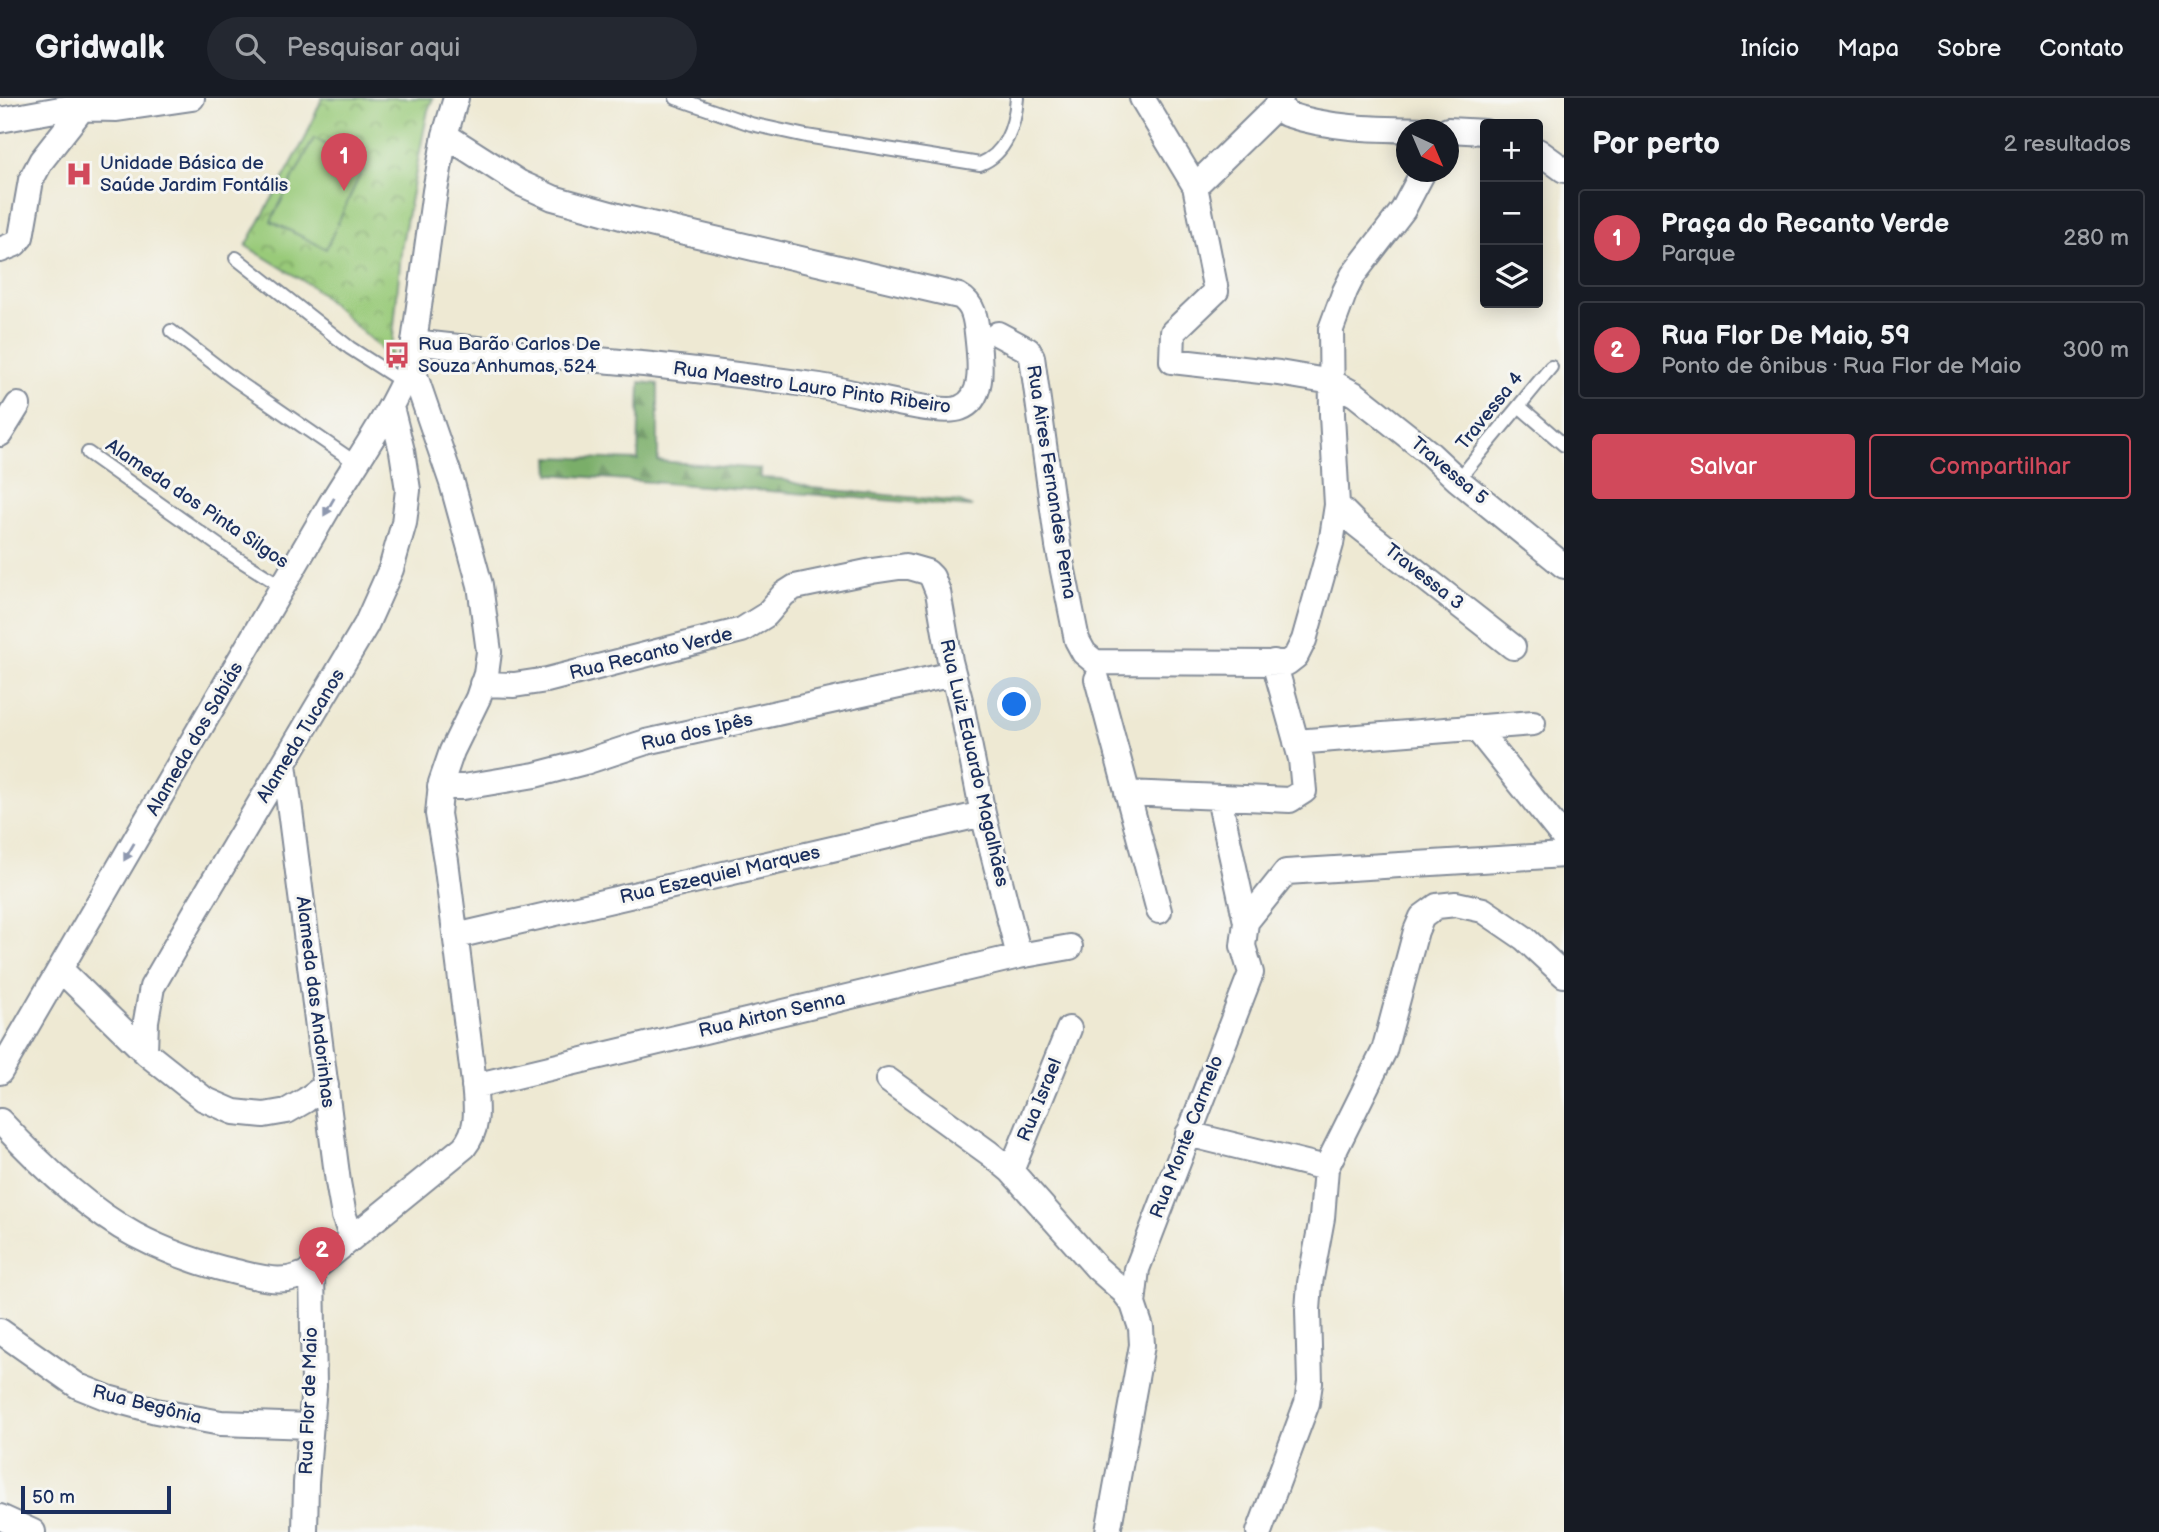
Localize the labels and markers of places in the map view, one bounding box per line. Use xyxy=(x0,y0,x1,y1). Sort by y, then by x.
pin: 1 xyxy=(321,133,367,191)
place label: Unidade Básica de Saúde Jardim Fontális xyxy=(100,152,288,197)
hospital icon: Unidade Básica de Saúde Jardim Fontális xyxy=(64,159,94,189)
place label: Rua Barão Carlos De Souza Anhumas, 524 xyxy=(418,333,600,378)
bus stop icon: Rua Barão Carlos De Souza Anhumas, 524 xyxy=(382,340,412,370)
pin: 2 xyxy=(299,1227,345,1285)

